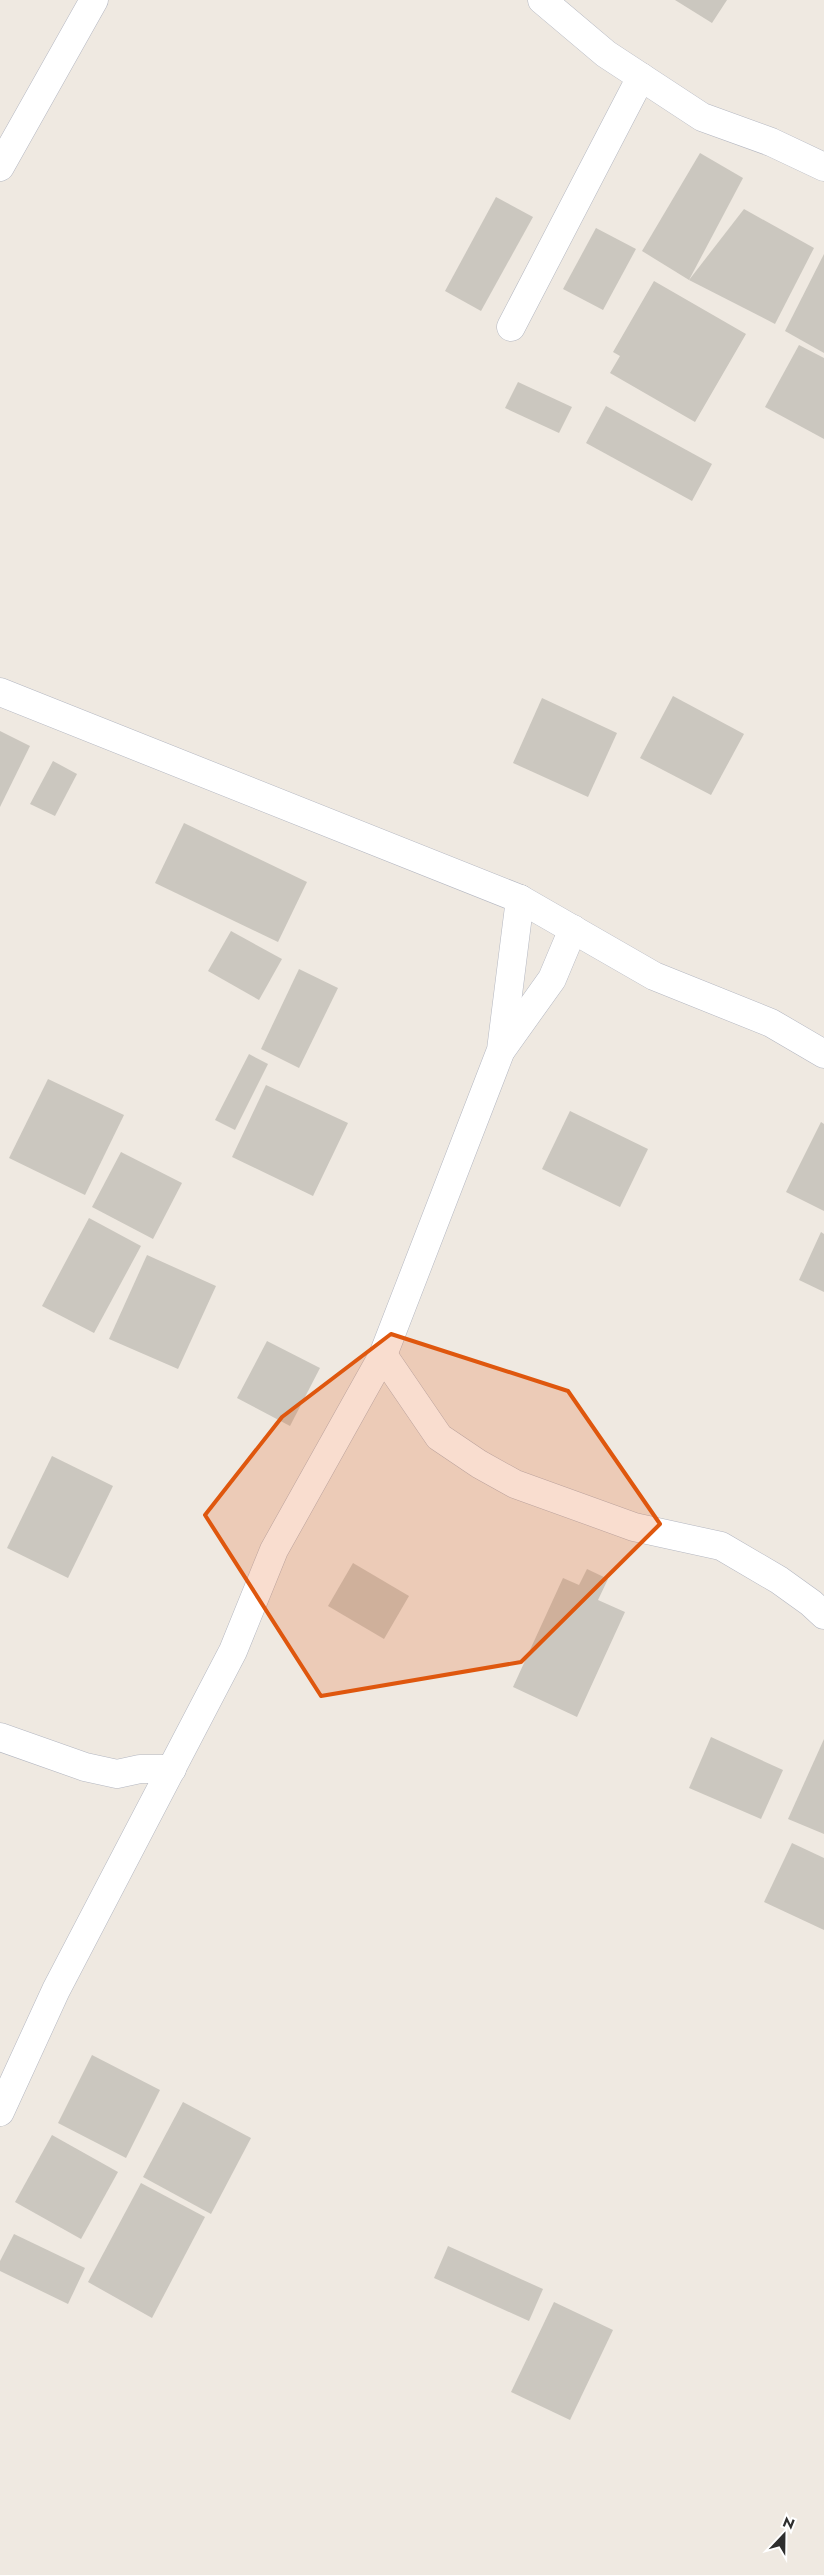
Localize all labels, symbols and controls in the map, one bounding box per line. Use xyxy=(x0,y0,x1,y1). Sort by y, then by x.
north arrow xyxy=(759,2510,809,2560)
text: N xyxy=(780,2512,798,2534)

